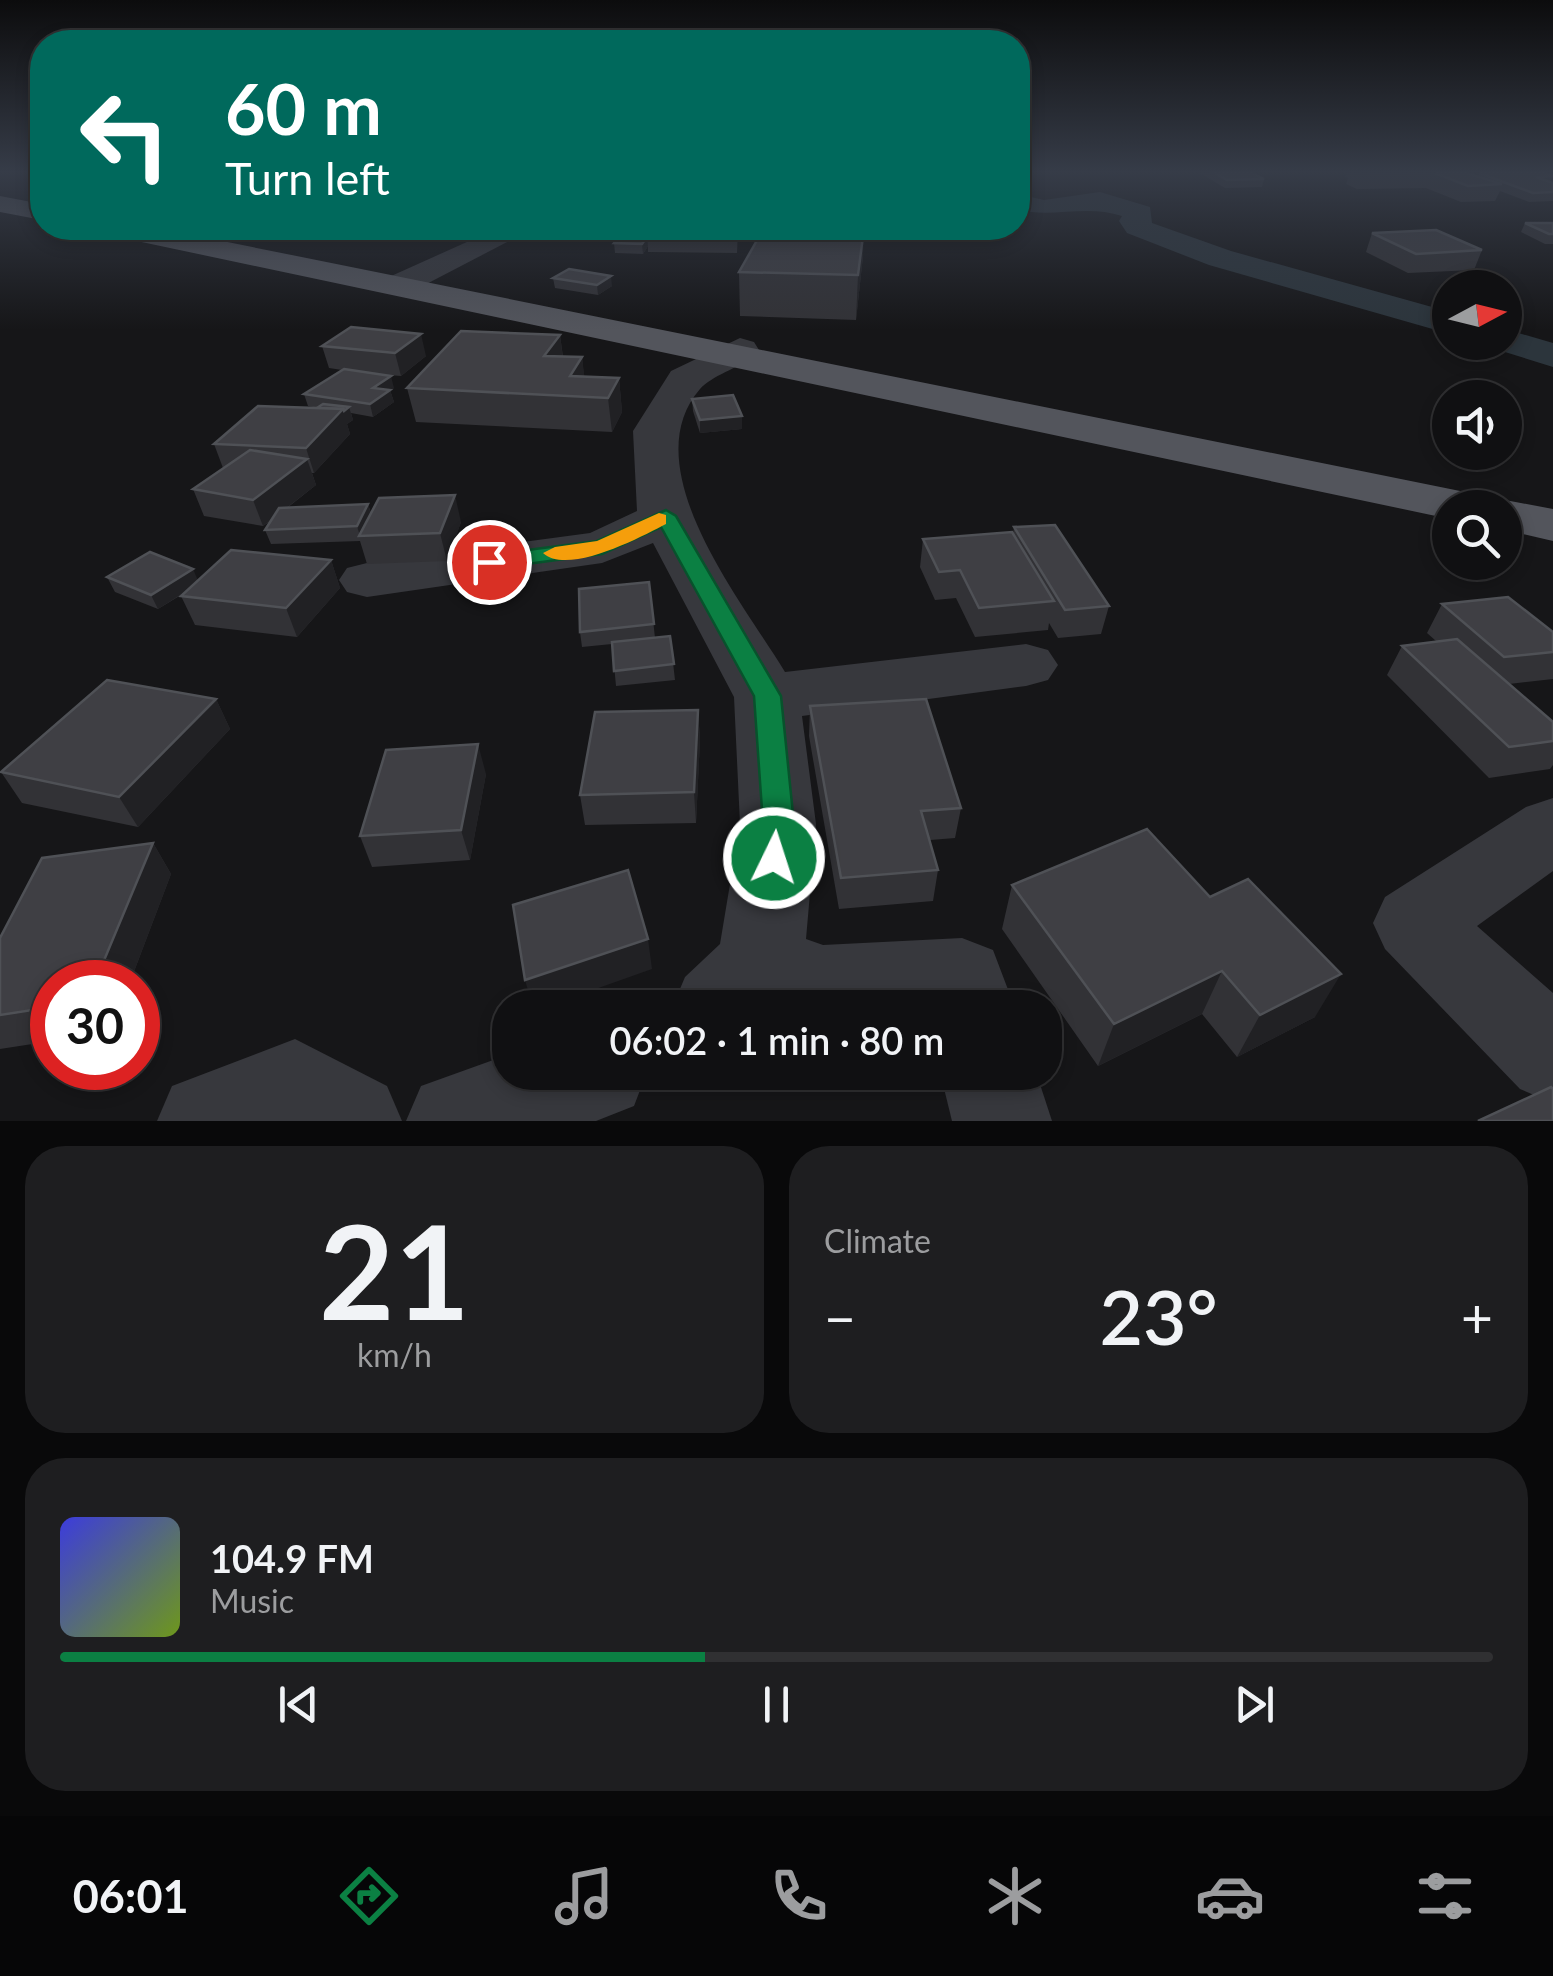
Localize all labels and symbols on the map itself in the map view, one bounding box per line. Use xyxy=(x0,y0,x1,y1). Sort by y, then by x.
north arrow xyxy=(1432,270,1522,360)
pin xyxy=(447,520,532,605)
position arrow xyxy=(722,806,826,910)
speed limit sign: 30 xyxy=(30,960,160,1090)

